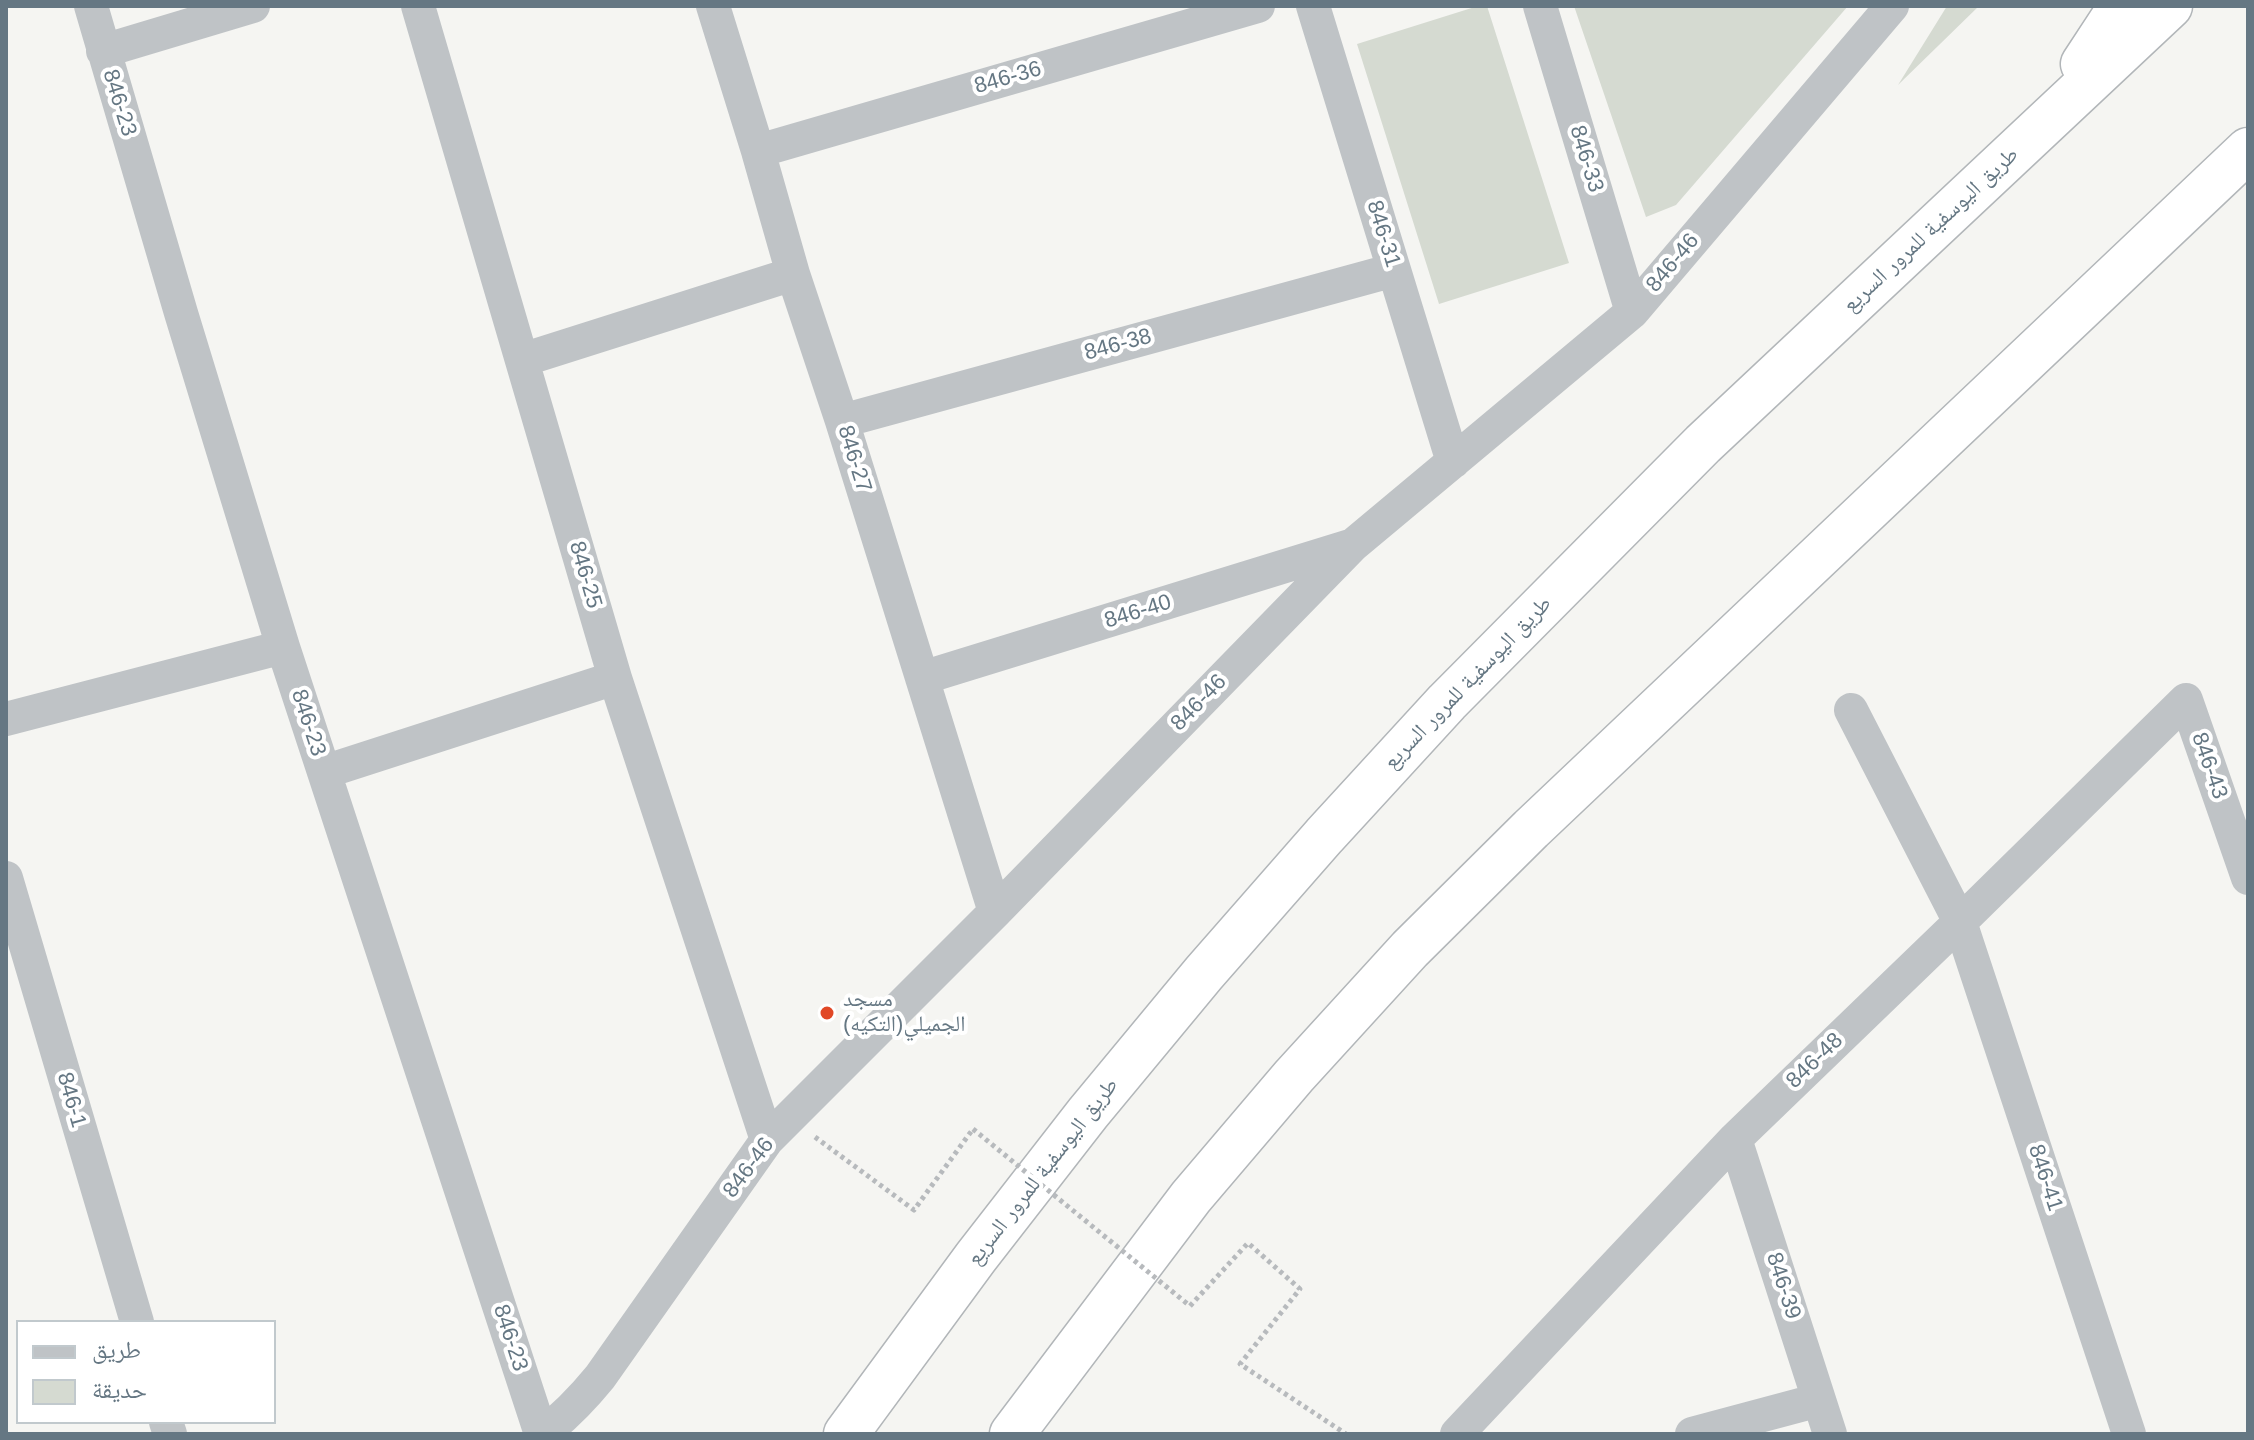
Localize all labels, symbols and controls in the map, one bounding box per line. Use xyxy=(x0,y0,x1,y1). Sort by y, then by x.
street label: 846-36 xyxy=(971,56,1045,100)
street label: 846-23 xyxy=(96,66,142,140)
street label: 846-33 xyxy=(1563,122,1609,196)
street label: طريق اليوسفية للمرور السريع xyxy=(1838,142,2024,318)
street label: 846-31 xyxy=(1360,197,1406,271)
street label: 846-46 xyxy=(1641,228,1705,298)
street label: 846-38 xyxy=(1081,323,1155,367)
street label: 846-27 xyxy=(831,422,877,496)
street label: 846-25 xyxy=(563,538,607,612)
street label: 846-40 xyxy=(1101,589,1175,635)
street label: طريق اليوسفية للمرور السريع xyxy=(1378,591,1558,775)
street label: 846-46 xyxy=(1166,669,1232,737)
street label: 846-23 xyxy=(285,686,331,760)
street label: 846-43 xyxy=(2185,729,2233,803)
place label: مسجد الجميلي(التكيه) xyxy=(843,987,965,1038)
marker: مسجد الجميلي(التكيه) xyxy=(818,1004,836,1022)
street label: 846-48 xyxy=(1781,1028,1849,1094)
street label: 846-1 xyxy=(51,1069,91,1131)
street label: طريق اليوسفية للمرور السريع xyxy=(962,1073,1124,1271)
street label: 846-46 xyxy=(718,1133,780,1203)
street label: 846-41 xyxy=(2022,1141,2068,1215)
street label: 846-39 xyxy=(1760,1249,1806,1323)
street label: 846-23 xyxy=(487,1301,533,1375)
legend xyxy=(16,1320,276,1424)
text: طريق xyxy=(92,1336,141,1363)
text: حديقة xyxy=(92,1376,147,1403)

